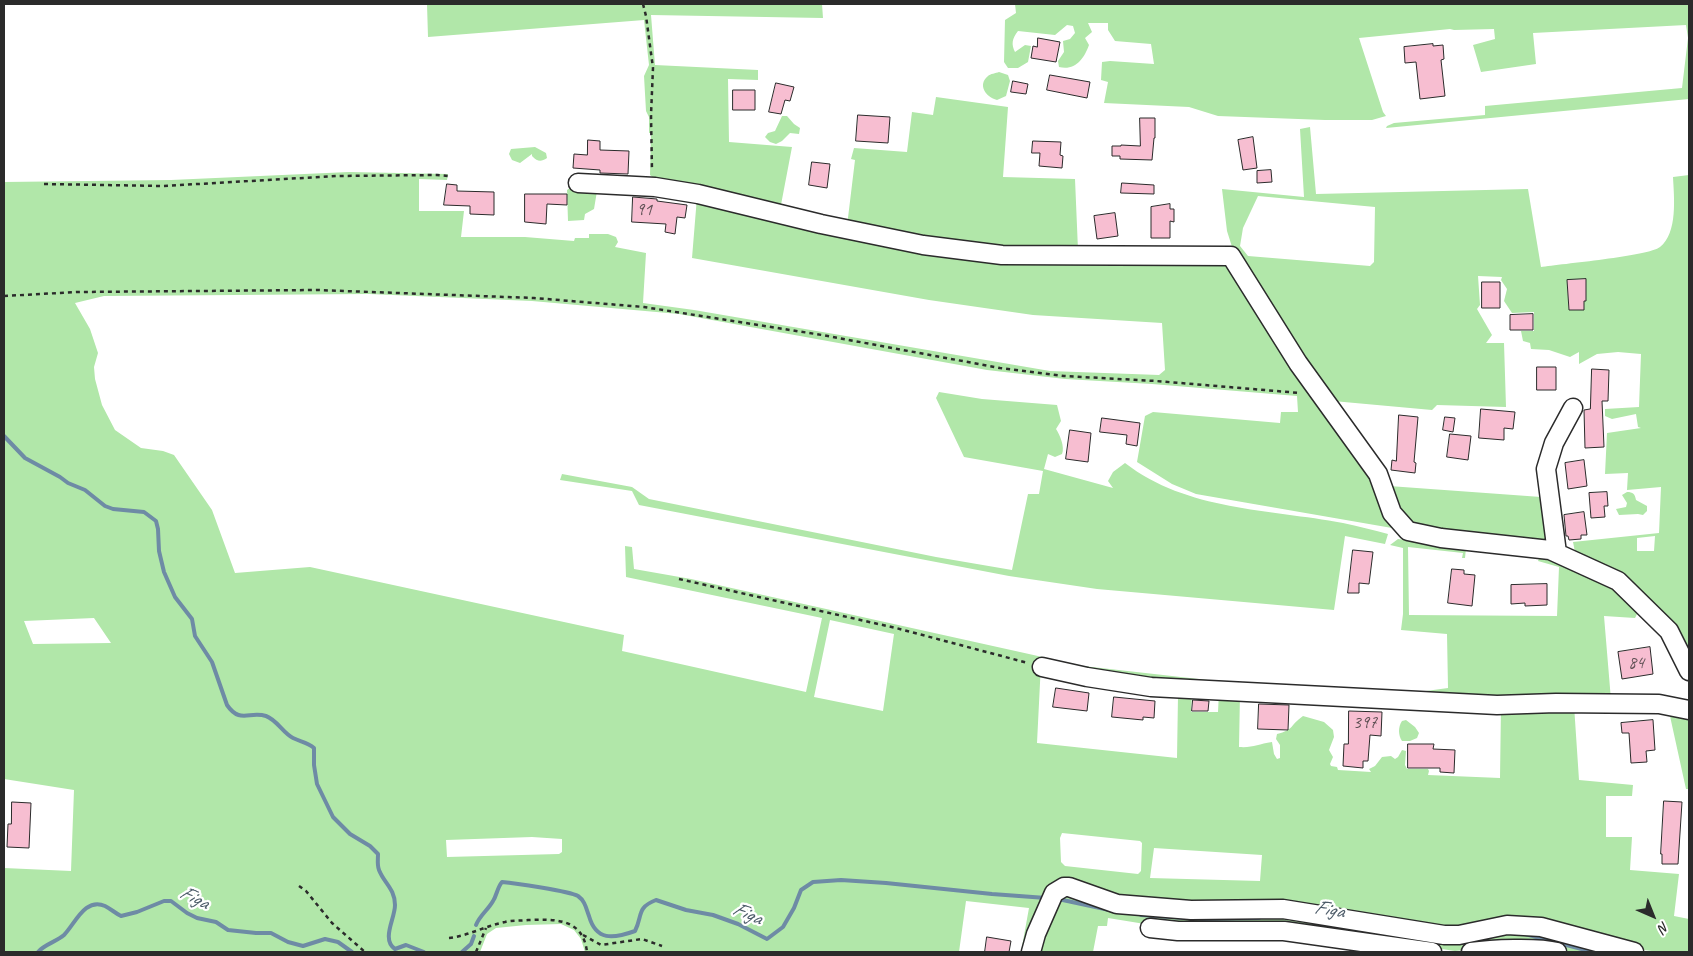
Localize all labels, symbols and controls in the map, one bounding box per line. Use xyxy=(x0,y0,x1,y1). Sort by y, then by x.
house number: 91 xyxy=(636,199,652,221)
house number: 84 xyxy=(1628,652,1644,674)
house number: 397 xyxy=(1353,712,1377,734)
water label: Figa xyxy=(175,880,213,916)
north arrow xyxy=(1628,891,1678,941)
water label: Figa xyxy=(1312,895,1346,925)
water label: Figa xyxy=(728,897,766,931)
text: N xyxy=(1655,918,1673,936)

